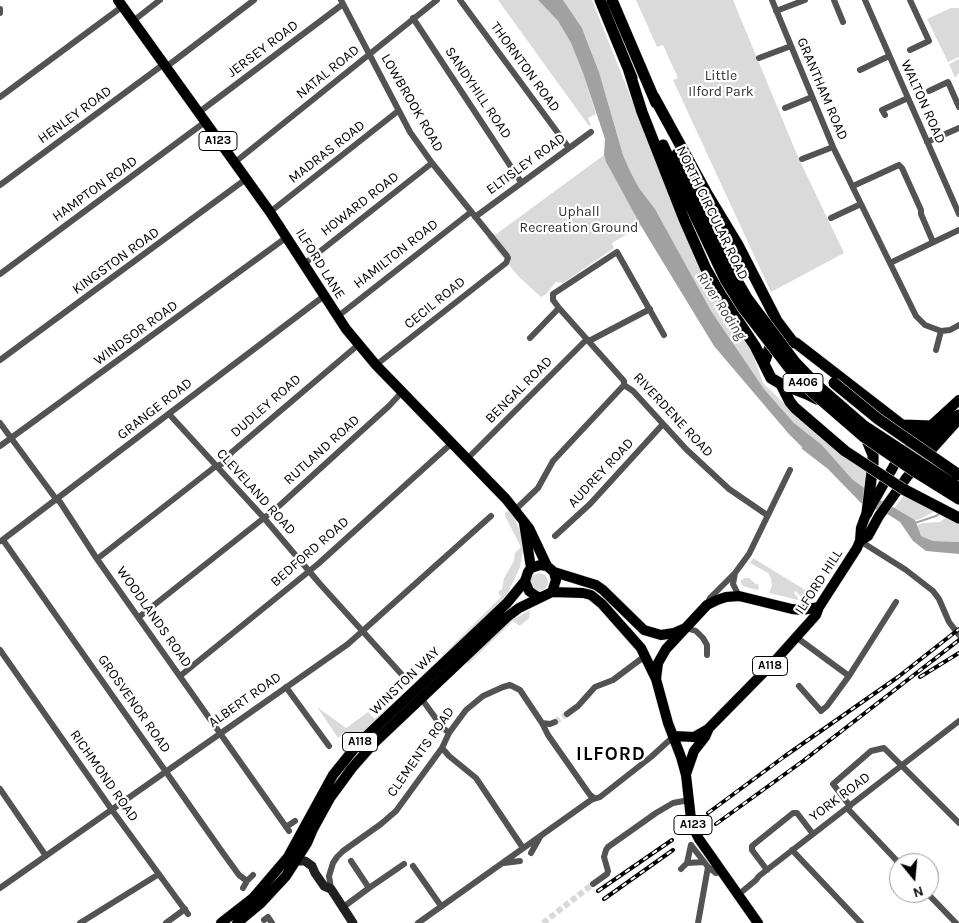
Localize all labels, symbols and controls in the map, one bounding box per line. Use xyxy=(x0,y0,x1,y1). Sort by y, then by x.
street label: JERSEY ROAD xyxy=(224,17,302,81)
street label: THORNTON ROAD xyxy=(487,19,563,115)
street label: GRANTHAM ROAD xyxy=(793,35,851,143)
street label: NATAL ROAD xyxy=(293,41,363,103)
street label: SANDYHILL ROAD xyxy=(441,44,515,142)
street label: LOWBROOK ROAD xyxy=(377,51,447,155)
street label: WALTON ROAD xyxy=(897,58,949,146)
park label: Little Ilford Park xyxy=(688,68,754,100)
street label: HENLEY ROAD xyxy=(35,83,115,147)
street label: MADRAS ROAD xyxy=(285,117,369,187)
street label: ELTISLEY ROAD xyxy=(483,130,569,198)
road number: A123 xyxy=(199,132,237,150)
street label: NORTH CIRCULAR ROAD xyxy=(672,143,752,283)
street label: HAMPTON ROAD xyxy=(49,153,141,225)
street label: HOWARD ROAD xyxy=(318,168,402,240)
park label: Uphall Recreation Ground xyxy=(520,204,638,236)
street label: HAMILTON ROAD xyxy=(350,216,442,292)
street label: KINGSTON ROAD xyxy=(69,224,163,298)
street label: ILFORD LANE xyxy=(292,226,348,302)
water label: River Roding xyxy=(692,268,750,344)
street label: CECIL ROAD xyxy=(401,273,469,333)
street label: WINDSOR ROAD xyxy=(91,297,181,369)
street label: BENGAL ROAD xyxy=(482,353,556,427)
street label: RIVERDENE ROAD xyxy=(629,369,717,461)
street label: DUDLEY ROAD xyxy=(227,371,305,441)
road number: A406 xyxy=(783,373,823,392)
street label: GRANGE ROAD xyxy=(114,375,196,443)
street label: RUTLAND ROAD xyxy=(281,412,363,488)
street label: AUDREY ROAD xyxy=(565,435,637,511)
street label: CLEVELAND ROAD xyxy=(213,445,299,539)
street label: BEDFORD ROAD xyxy=(267,513,353,591)
street label: ILFORD HILL xyxy=(792,546,846,618)
street label: WOODLANDS ROAD xyxy=(113,563,195,671)
street label: WINSTON WAY xyxy=(366,643,444,719)
street label: GROSVENOR ROAD xyxy=(94,652,174,756)
road number: A118 xyxy=(752,656,788,676)
street label: ALBERT ROAD xyxy=(205,669,285,731)
street label: CLEMENTS ROAD xyxy=(384,704,458,800)
street label: RICHMOND ROAD xyxy=(66,727,142,825)
road number: A118 xyxy=(342,732,378,752)
district label: ILFORD xyxy=(575,744,647,766)
street label: YORK ROAD xyxy=(806,769,874,825)
road number: A123 xyxy=(674,816,712,834)
north arrow xyxy=(889,853,939,903)
text: N xyxy=(911,882,926,901)

